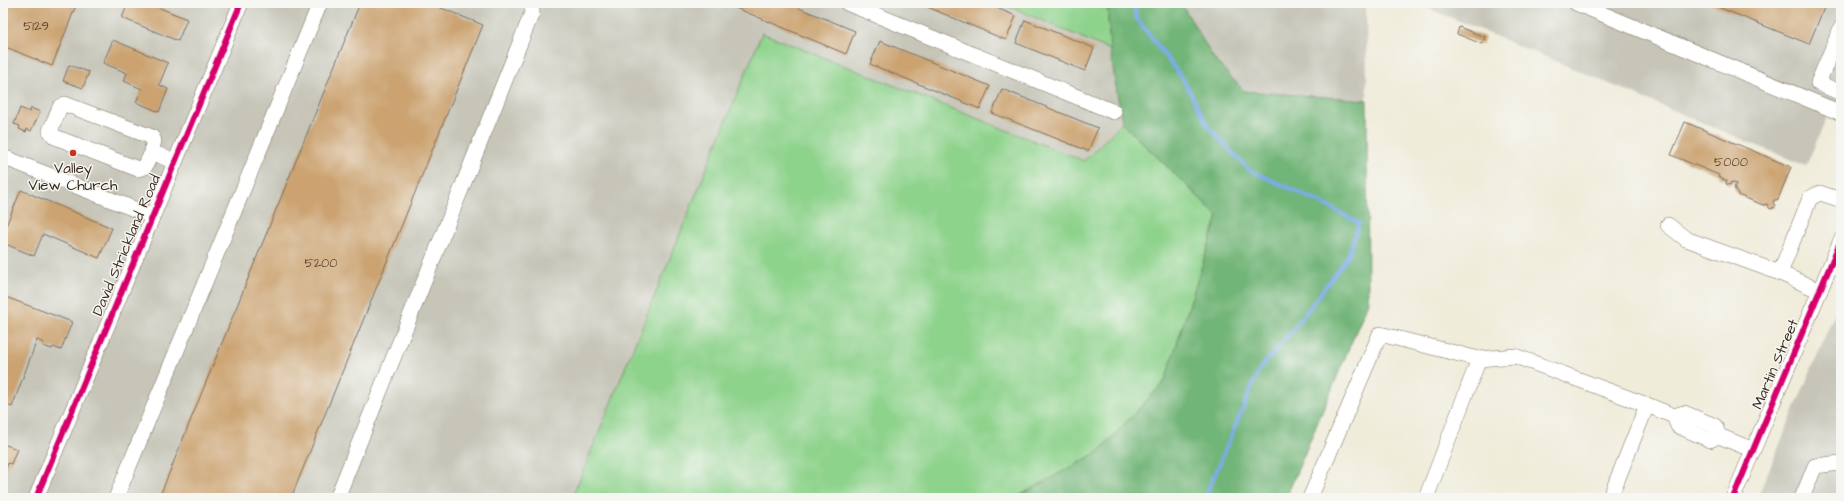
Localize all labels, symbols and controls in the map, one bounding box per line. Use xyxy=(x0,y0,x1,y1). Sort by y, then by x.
house number: 5129 xyxy=(23,17,49,35)
marker: Valley View Church xyxy=(68,148,78,158)
house number: 5000 xyxy=(1714,153,1748,171)
place label: Valley View Church xyxy=(29,158,118,196)
street label: David Strickland Road xyxy=(87,171,166,319)
house number: 5200 xyxy=(304,254,338,272)
street label: Martin Street xyxy=(1747,316,1804,413)

